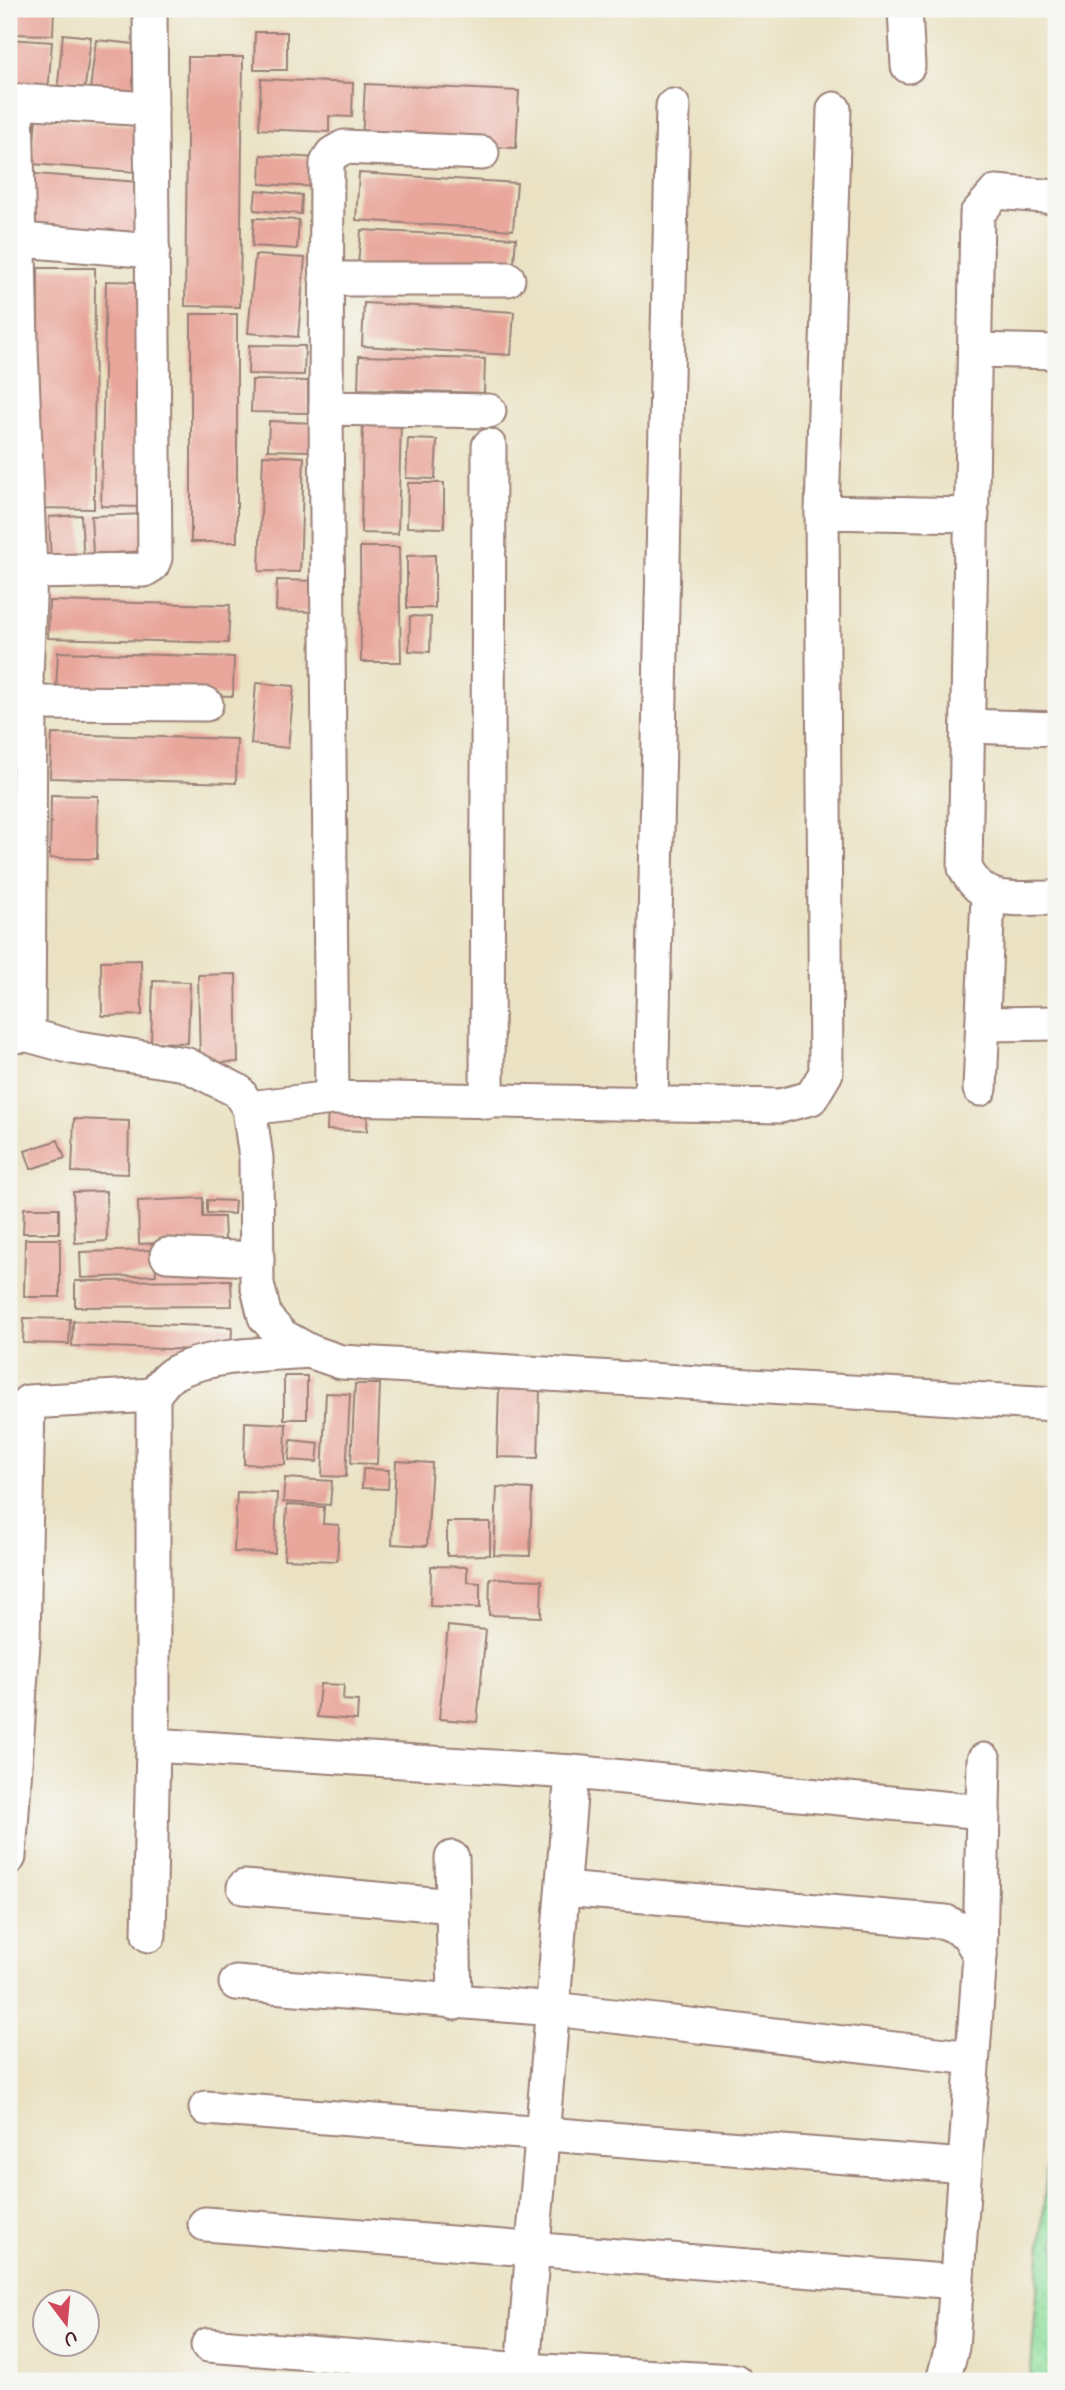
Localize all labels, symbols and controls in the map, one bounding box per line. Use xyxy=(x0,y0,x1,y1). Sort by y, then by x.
north arrow xyxy=(32,2288,102,2358)
text: U xyxy=(61,2324,80,2352)

